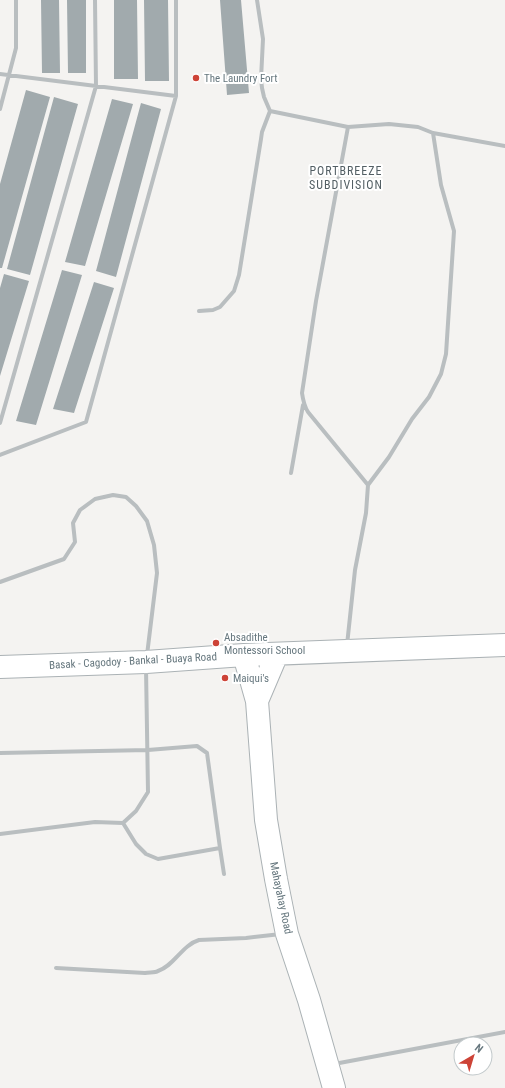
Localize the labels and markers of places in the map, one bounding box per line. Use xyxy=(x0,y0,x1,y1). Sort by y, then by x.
place label: The Laundry Fort xyxy=(204,72,277,85)
marker: The Laundry Fort xyxy=(191,73,201,83)
place label: Absadithe Montessori School xyxy=(224,631,305,657)
marker: Absadithe Montessori School xyxy=(211,638,221,648)
place label: Maiqui's xyxy=(233,672,269,685)
marker: Maiqui's xyxy=(220,673,230,683)

